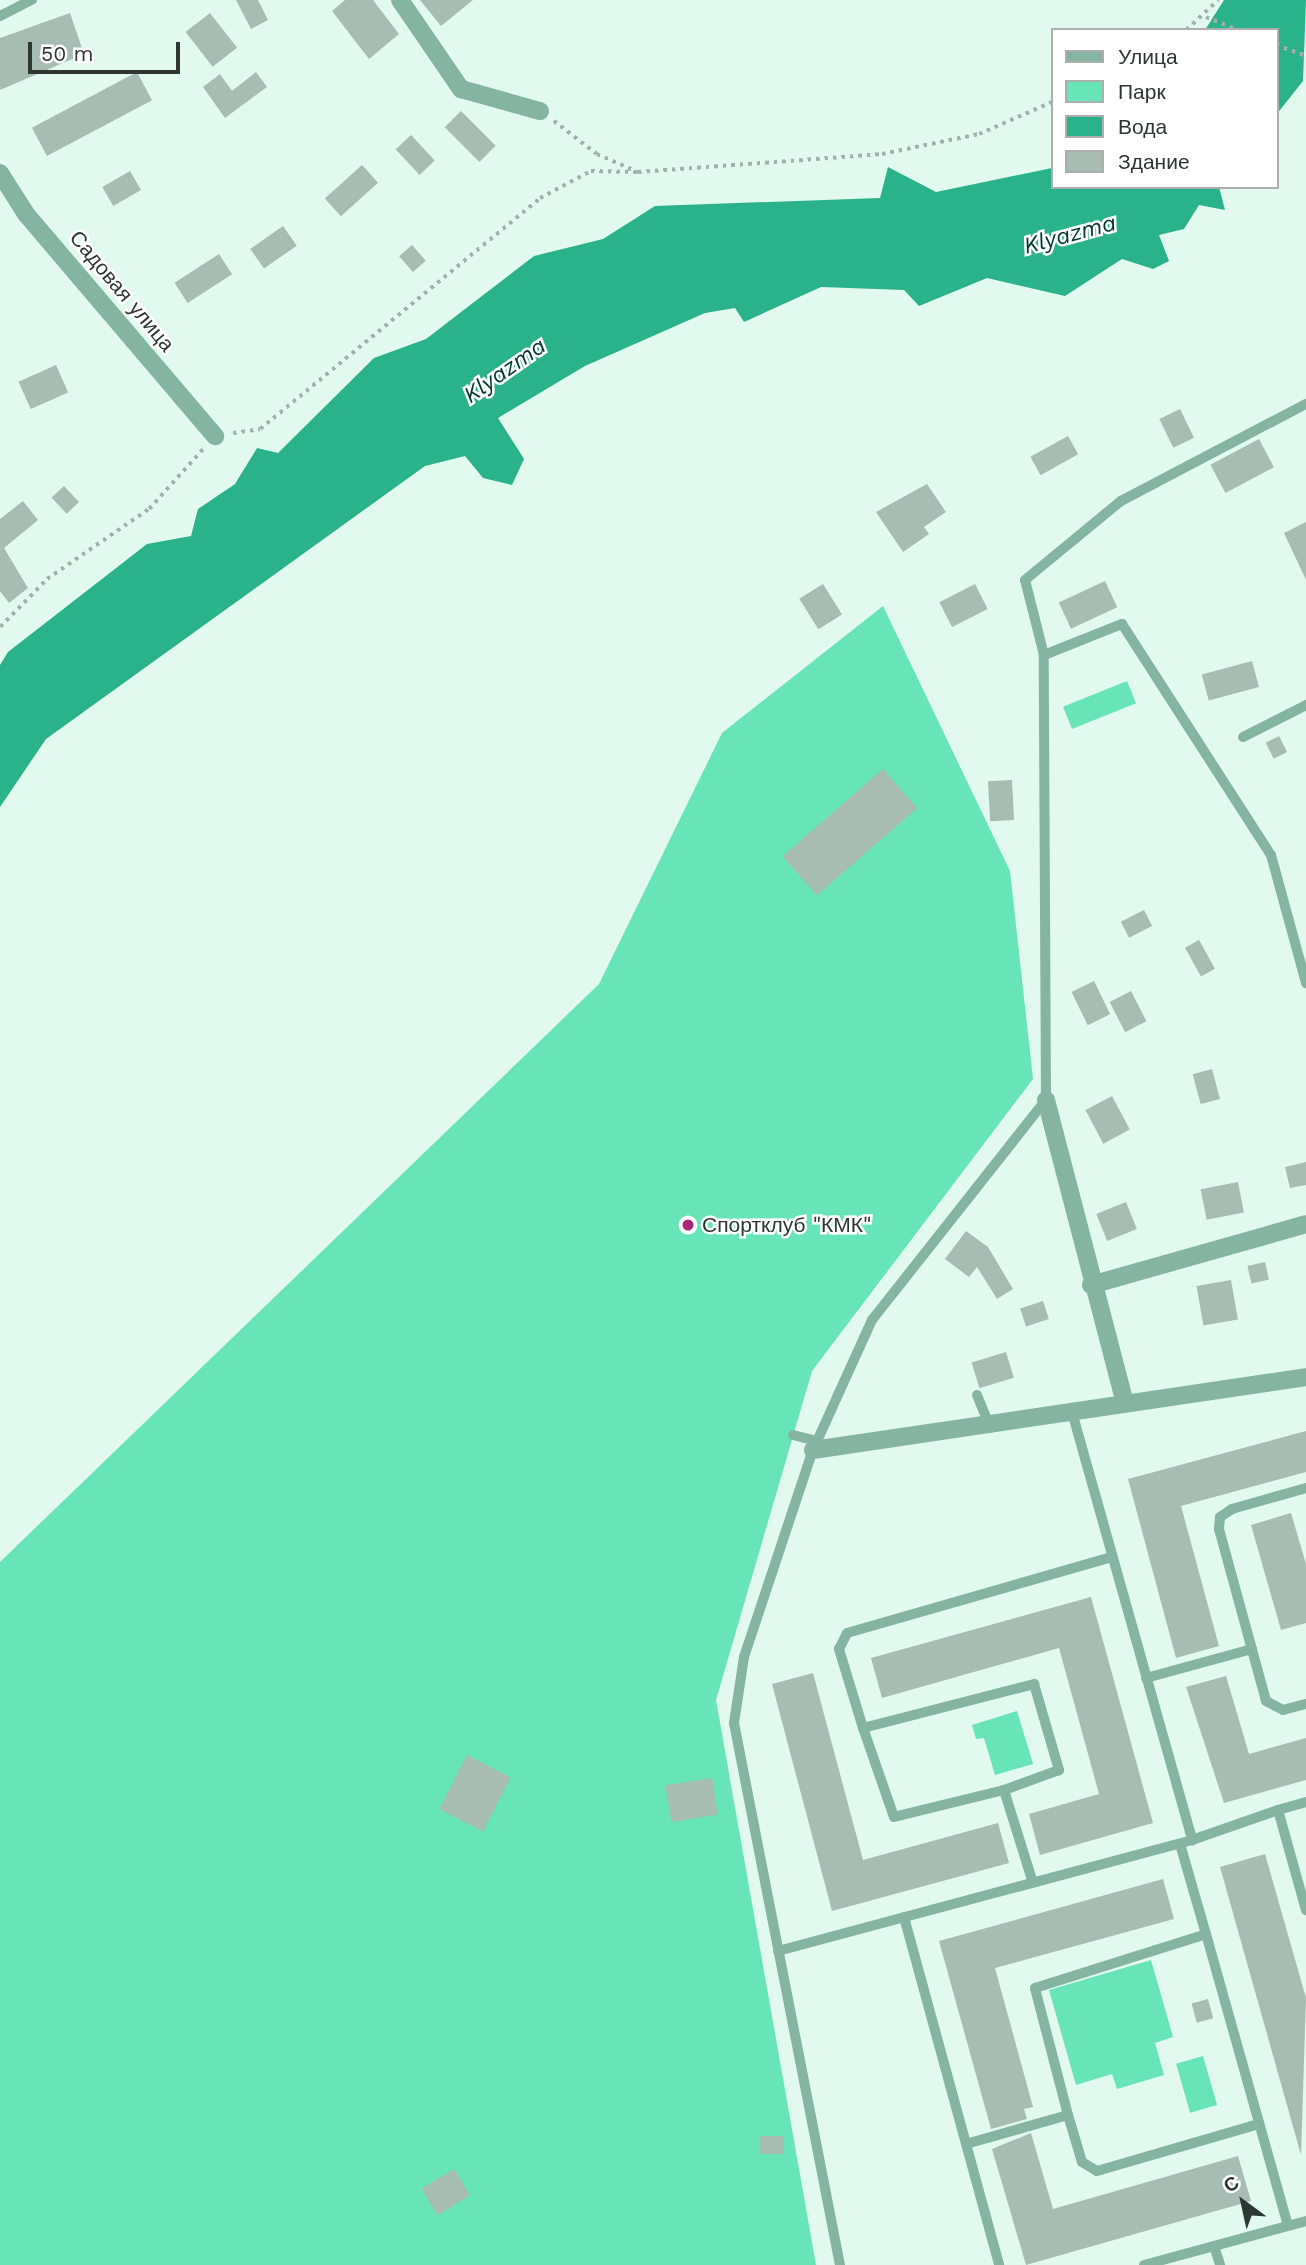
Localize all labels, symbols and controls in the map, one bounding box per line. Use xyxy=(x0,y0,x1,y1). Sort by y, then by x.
scale bar xyxy=(32,28,184,72)
legend xyxy=(1050,28,1278,189)
text: 50 m xyxy=(41,41,93,66)
text: Улица xyxy=(1118,44,1178,69)
text: Парк xyxy=(1118,79,1166,104)
text: Вода xyxy=(1118,114,1167,139)
text: Здание xyxy=(1118,149,1190,174)
water label: Klyazma xyxy=(1021,209,1119,261)
street label: Садовая улица xyxy=(64,225,180,357)
water label: Klyazma xyxy=(458,333,552,409)
place label: Спортклуб "КМК" xyxy=(702,1212,872,1238)
marker: Спортклуб "КМК" xyxy=(680,1217,696,1233)
north arrow xyxy=(1208,2167,1278,2237)
text: С xyxy=(1219,2171,1243,2197)

